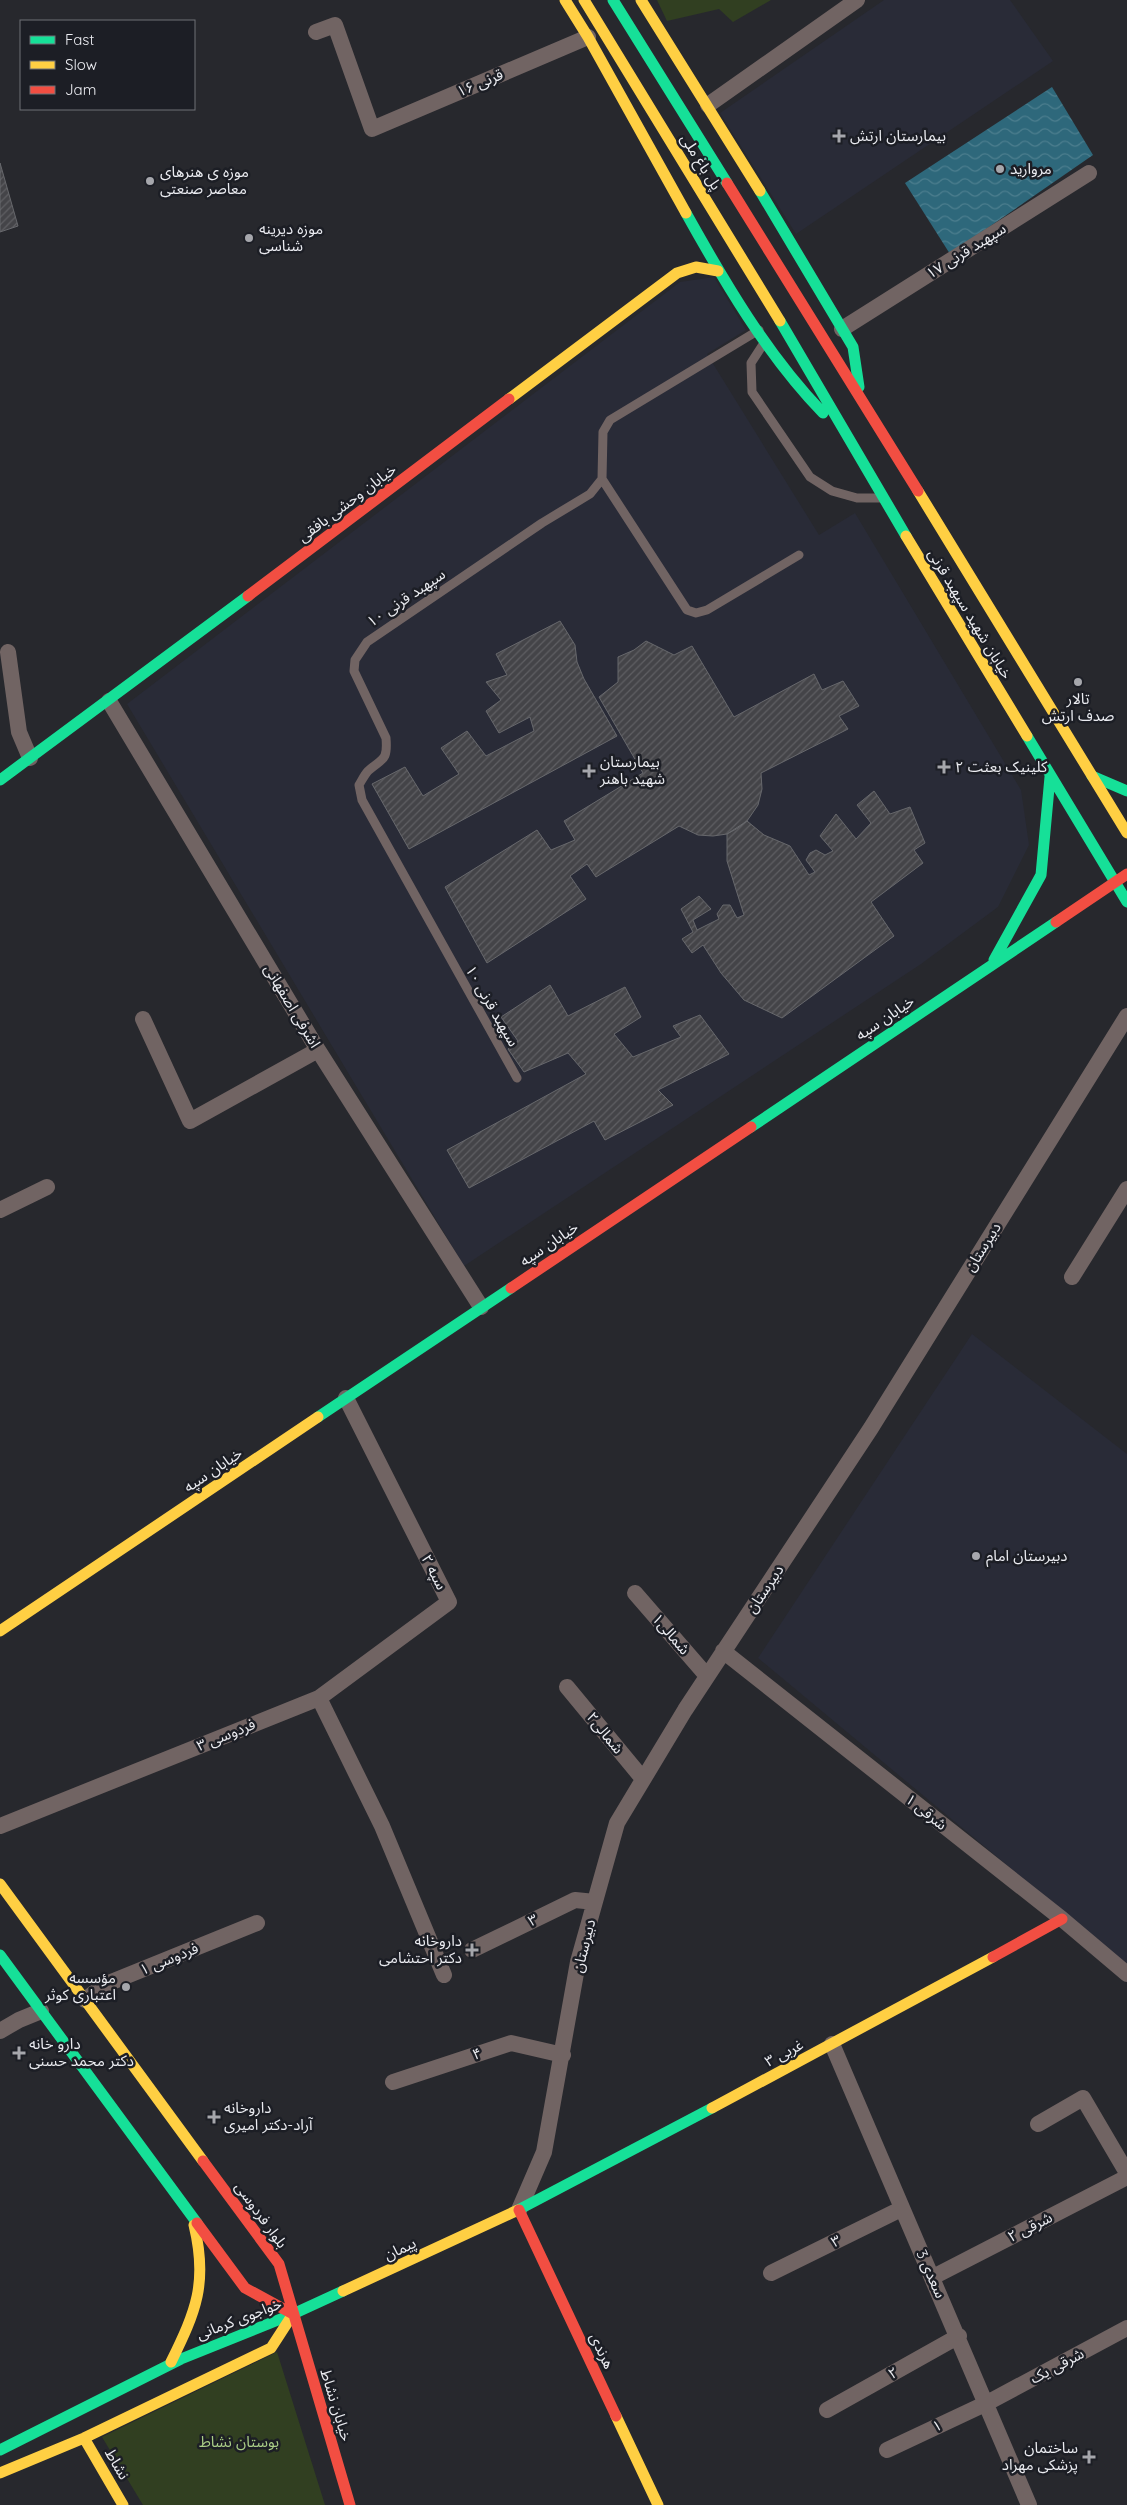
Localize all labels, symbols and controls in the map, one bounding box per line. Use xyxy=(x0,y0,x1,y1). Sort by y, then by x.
legend xyxy=(20,20,195,110)
text: Fast xyxy=(65,30,94,49)
text: Slow xyxy=(65,55,97,74)
street label: قرنی ۱۶ xyxy=(454,64,506,101)
text: Jam xyxy=(65,80,96,99)
place label: بیمارستان ارتش xyxy=(850,126,946,145)
marker: بیمارستان ارتش xyxy=(832,129,846,143)
street label: پل باغ ملی xyxy=(674,130,726,195)
place label: مروارید xyxy=(1010,159,1052,178)
place label: موزه ی هنرهای معاصر صنعتی xyxy=(160,162,249,198)
marker: مروارید xyxy=(994,163,1006,175)
marker: موزه ی هنرهای معاصر صنعتی xyxy=(144,175,156,187)
street label: سپهبد قرنی ۱۷ xyxy=(922,218,1010,284)
place label: موزه دیرینه شناسی xyxy=(259,219,323,255)
marker: موزه دیرینه شناسی xyxy=(243,232,255,244)
street label: خیابان وحشی بافقی xyxy=(294,459,400,546)
street label: خیابان شهید سپهبد قرنی xyxy=(923,545,1017,683)
street label: سپهبد قرنی ۱۰ xyxy=(363,564,449,632)
marker: تالار صدف ارتش xyxy=(1072,676,1084,688)
place label: تالار صدف ارتش xyxy=(1042,689,1114,725)
place label: بیمارستان شهید باهنر xyxy=(599,752,665,788)
place label: کلینیک بعثت ۲ xyxy=(955,757,1048,776)
marker: کلینیک بعثت ۲ xyxy=(937,760,951,774)
marker: بیمارستان شهید باهنر xyxy=(582,764,596,778)
street label: اشرفی اصفهانی xyxy=(260,960,325,1051)
street label: سپهبد قرنی ۱۰ xyxy=(461,962,523,1051)
street label: خیابان سپه xyxy=(852,991,918,1045)
street label: خیابان سپه xyxy=(516,1217,582,1271)
street label: دبیرستان xyxy=(960,1219,1005,1275)
street label: خیابان سپه xyxy=(180,1443,246,1497)
place label: دبیرستان امام xyxy=(986,1546,1067,1567)
marker: دبیرستان امام xyxy=(970,1550,982,1562)
street label: سپه ۲ xyxy=(417,1551,451,1593)
street label: دبیرستان xyxy=(742,1561,788,1617)
street label: شمالی۱ xyxy=(648,1609,695,1658)
street label: شمالی۲ xyxy=(583,1708,628,1758)
street label: فردوسی ۳ xyxy=(194,1714,258,1755)
street label: شرقی ۱ xyxy=(902,1789,951,1834)
street label: ۳ xyxy=(525,1909,541,1930)
street label: دبیرستان xyxy=(568,1917,599,1975)
place label: داروخانه دکتر احتشامی xyxy=(379,1931,462,1967)
street label: فردوسی ۱ xyxy=(137,1938,201,1979)
marker: داروخانه دکتر احتشامی xyxy=(466,1944,478,1956)
place label: مؤسسه اعتباری کوثر xyxy=(44,1968,116,2004)
marker: مؤسسه اعتباری کوثر xyxy=(120,1981,132,1993)
place label: دارو خانه دکتر محمد حسنی xyxy=(29,2034,134,2070)
street label: ۳ غربی xyxy=(761,2034,807,2071)
street label: ۴ xyxy=(470,2043,484,2064)
marker: دارو خانه دکتر محمد حسنی xyxy=(13,2047,25,2059)
place label: داروخانه آراد-دکتر امیری xyxy=(224,2098,313,2134)
marker: داروخانه آراد-دکتر امیری xyxy=(208,2111,220,2123)
street label: بلوار فردوسی xyxy=(231,2178,292,2252)
street label: شرقی ۲ xyxy=(1004,2207,1056,2246)
street label: ۳ xyxy=(828,2230,844,2251)
street label: پیمان xyxy=(381,2233,419,2265)
street label: سعدی 3 xyxy=(912,2247,951,2301)
street label: خواجوی کرمانی xyxy=(194,2294,284,2343)
street label: هرندی xyxy=(586,2330,619,2372)
street label: شرقی یک xyxy=(1027,2343,1087,2388)
street label: ۲ xyxy=(884,2362,901,2383)
street label: خیابان نشاط xyxy=(316,2366,357,2443)
street label: ۱ xyxy=(929,2415,945,2436)
park label: بوستان نشاط xyxy=(199,2432,279,2451)
place label: ساختمان پزشکی مهراد xyxy=(1002,2438,1078,2475)
street label: نشاط xyxy=(101,2445,134,2483)
marker: ساختمان پزشکی مهراد xyxy=(1082,2450,1096,2464)

